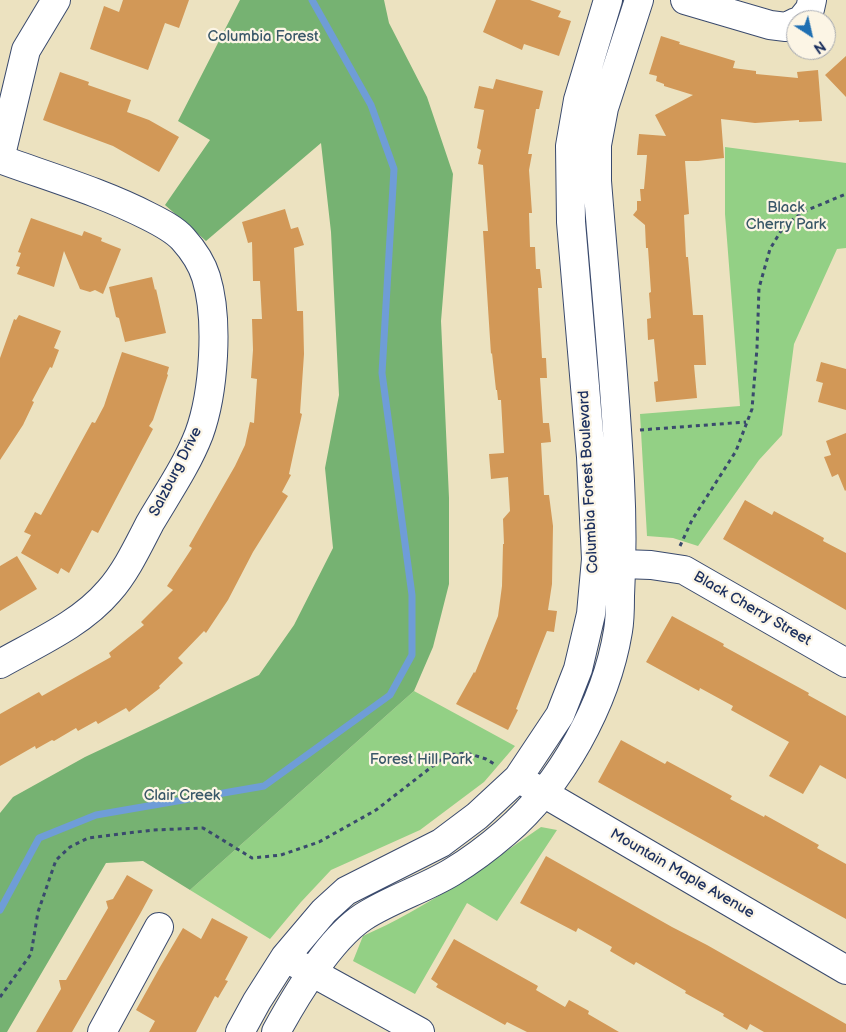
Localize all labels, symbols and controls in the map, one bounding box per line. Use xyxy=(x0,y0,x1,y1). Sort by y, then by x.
north arrow xyxy=(786,10,836,60)
park label: Columbia Forest xyxy=(208,28,318,46)
text: N xyxy=(810,37,829,57)
park label: Black Cherry Park xyxy=(746,199,826,234)
street label: Columbia Forest Boulevard xyxy=(575,390,603,574)
street label: Salzburg Drive xyxy=(146,424,206,520)
street label: Black Cherry Street xyxy=(690,568,814,650)
park label: Forest Hill Park xyxy=(370,751,472,769)
park label: Clair Creek xyxy=(144,787,220,805)
street label: Mountain Maple Avenue xyxy=(607,825,757,923)

